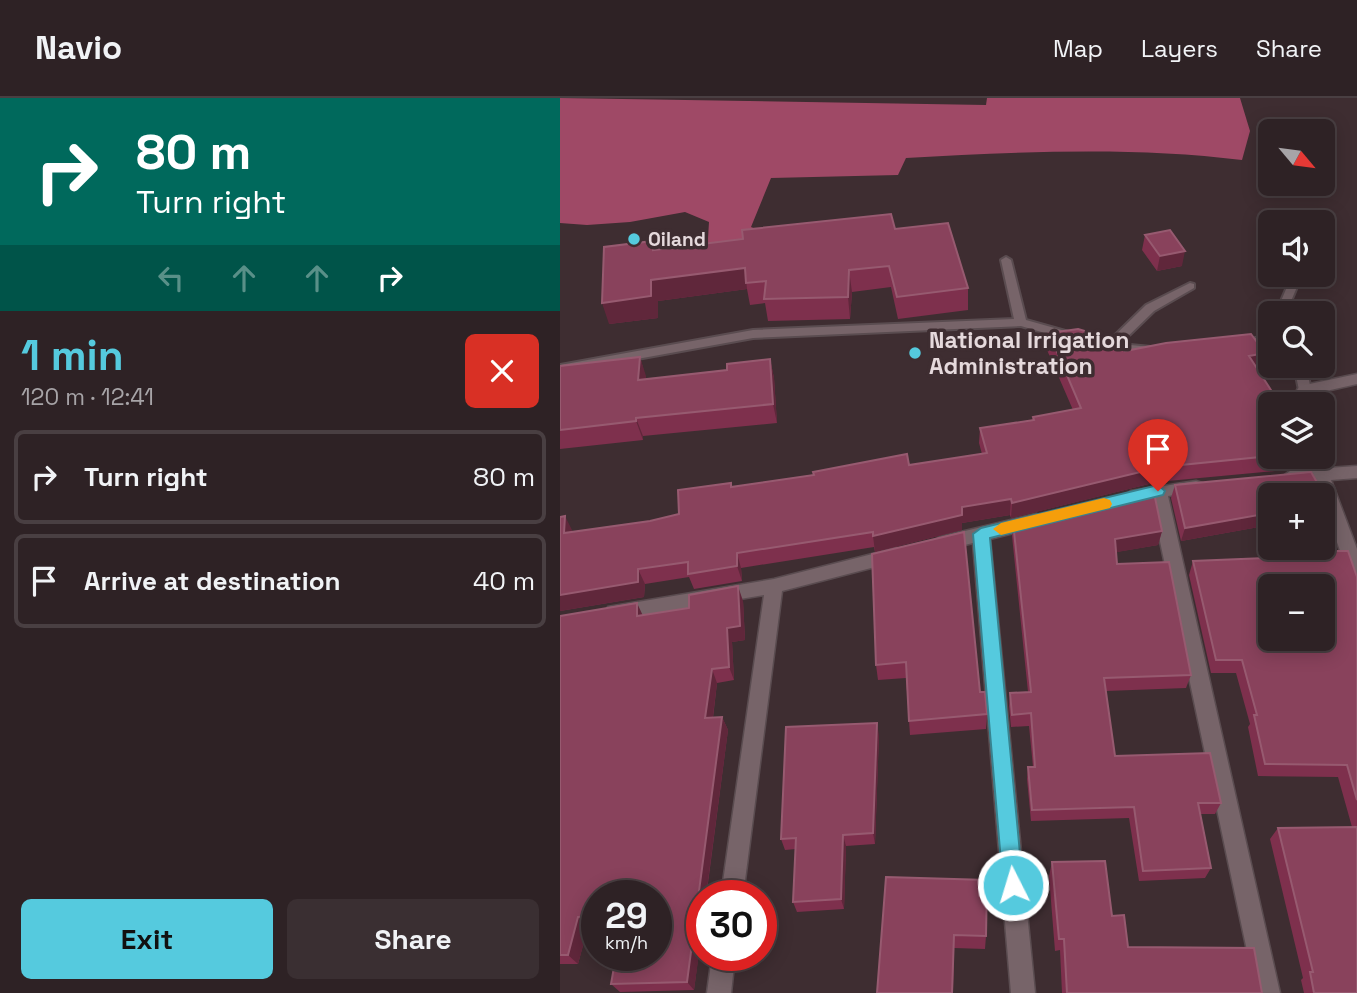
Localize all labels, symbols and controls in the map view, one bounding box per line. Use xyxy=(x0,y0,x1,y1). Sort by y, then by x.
text: Navio xyxy=(35,27,122,69)
text: Map xyxy=(1053,33,1103,64)
text: Layers xyxy=(1141,33,1218,64)
text: Share xyxy=(1256,33,1322,64)
north arrow xyxy=(1258,119,1335,196)
map controls xyxy=(1258,119,1335,651)
text: 80 m xyxy=(136,121,251,183)
icon: right xyxy=(21,126,112,217)
text: Turn right xyxy=(136,182,286,222)
button: sound xyxy=(1258,210,1335,287)
place label: Oiland xyxy=(648,227,706,252)
marker: Oiland xyxy=(626,231,642,247)
icon: left xyxy=(152,259,190,297)
icon: ahead xyxy=(225,259,263,297)
icon: ahead xyxy=(298,259,336,297)
icon: right xyxy=(371,259,409,297)
button: search xyxy=(1258,301,1335,378)
place label: National Irrigation Administration xyxy=(929,325,1129,381)
text: 1 min xyxy=(21,329,124,382)
button: close xyxy=(465,334,539,408)
marker: National Irrigation Administration xyxy=(907,345,923,361)
text: 120 m · 12:41 xyxy=(21,382,154,412)
button: layers xyxy=(1258,392,1335,469)
pin xyxy=(1128,419,1188,491)
icon: arrive xyxy=(1139,430,1177,468)
icon: right xyxy=(25,458,63,496)
text: Turn right xyxy=(84,460,208,494)
text: 80 m xyxy=(473,460,535,494)
button: + xyxy=(1258,483,1335,560)
icon: arrive xyxy=(25,562,63,600)
text: Arrive at destination xyxy=(84,564,341,598)
text: 40 m xyxy=(473,564,535,598)
button: − xyxy=(1258,574,1335,651)
position arrow xyxy=(976,848,1050,922)
speed limit sign: 30 xyxy=(686,880,777,971)
text: 29 xyxy=(605,894,648,938)
button: Exit xyxy=(21,899,273,979)
button: Share xyxy=(287,899,539,979)
text: km/h xyxy=(605,931,648,954)

